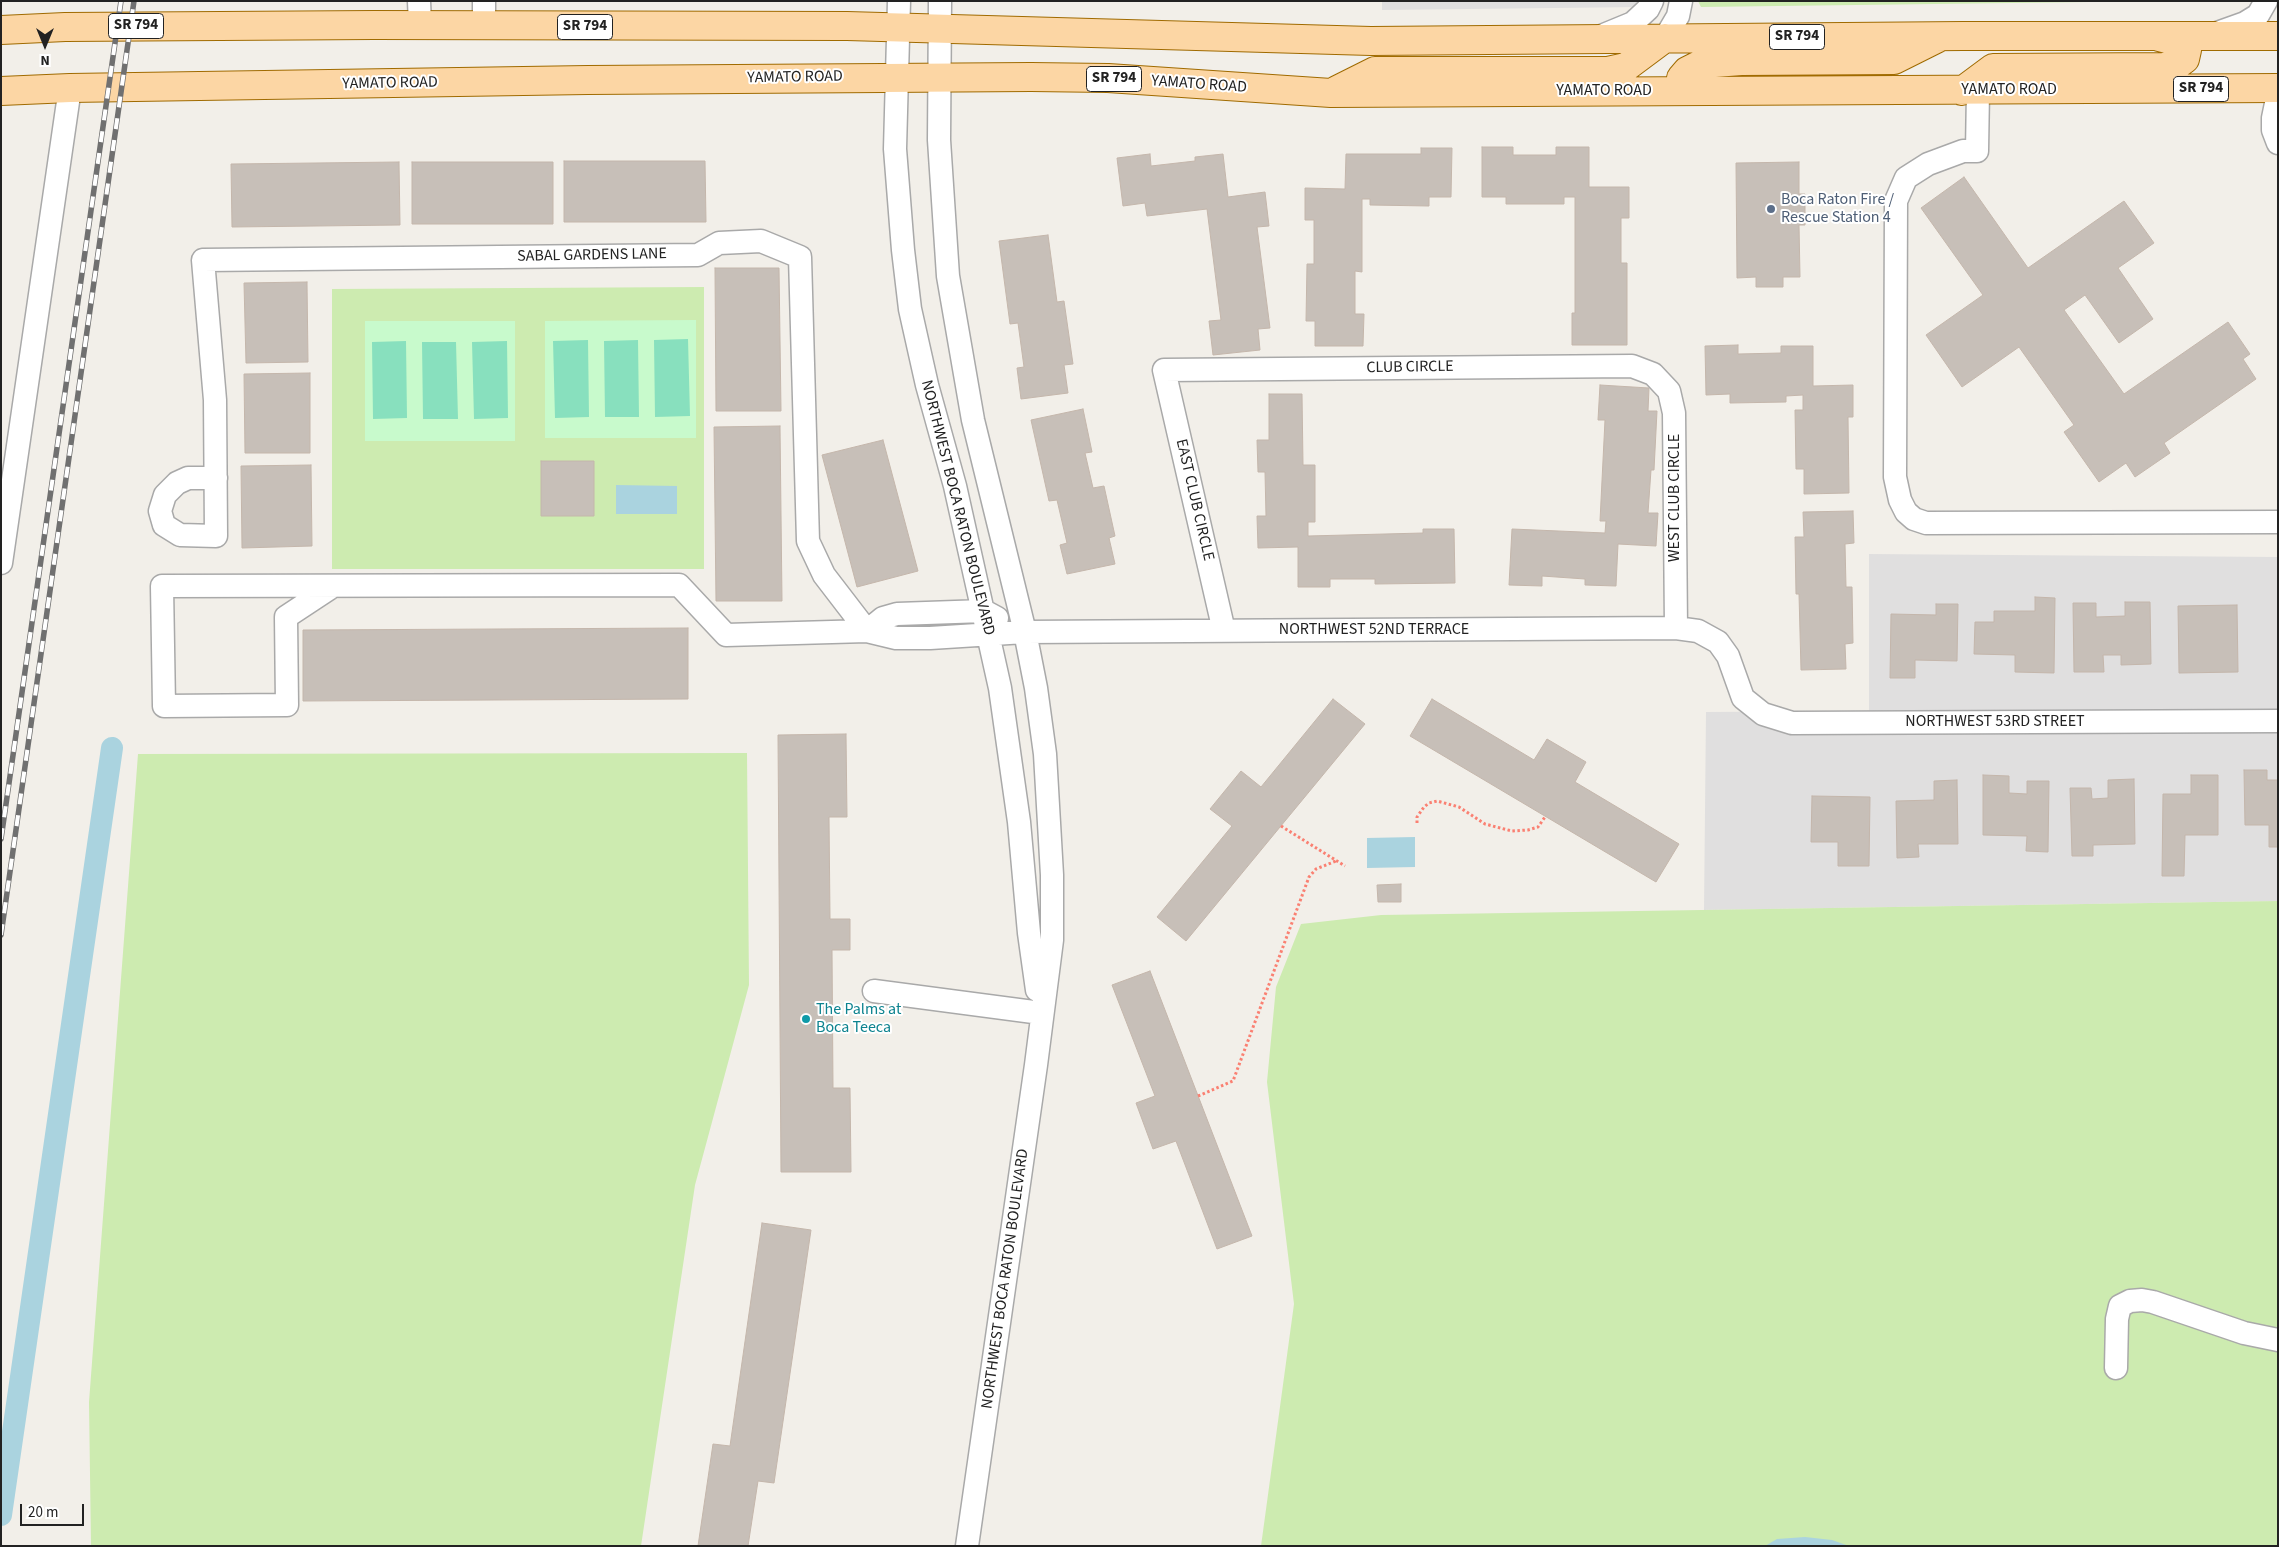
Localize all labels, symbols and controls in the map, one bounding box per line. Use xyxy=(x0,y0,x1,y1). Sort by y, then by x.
road number: SR 794 xyxy=(108,14,164,38)
road number: SR 794 xyxy=(558,15,612,40)
north arrow xyxy=(20,20,70,70)
road number: SR 794 xyxy=(1770,24,1824,50)
text: N xyxy=(40,50,50,70)
road number: SR 794 xyxy=(1086,66,1142,92)
street label: YAMATO ROAD xyxy=(747,68,843,88)
street label: YAMATO ROAD xyxy=(1151,72,1247,98)
street label: YAMATO ROAD xyxy=(342,74,438,94)
road number: SR 794 xyxy=(2174,76,2228,102)
street label: YAMATO ROAD xyxy=(1961,80,2057,100)
street label: YAMATO ROAD xyxy=(1556,81,1652,101)
place label: Boca Raton Fire / Rescue Station 4 xyxy=(1781,190,1894,228)
marker: Boca Raton Fire / Rescue Station 4 xyxy=(1765,203,1777,215)
street label: SABAL GARDENS LANE xyxy=(517,245,667,267)
street label: CLUB CIRCLE xyxy=(1366,358,1454,378)
street label: NORTHWEST BOCA RATON BOULEVARD xyxy=(916,378,998,638)
street label: WEST CLUB CIRCLE xyxy=(1665,434,1685,562)
street label: EAST CLUB CIRCLE xyxy=(1171,437,1217,563)
street label: NORTHWEST 52ND TERRACE xyxy=(1279,620,1469,640)
street label: NORTHWEST 53RD STREET xyxy=(1905,712,2085,732)
place label: The Palms at Boca Teeca xyxy=(816,1000,901,1038)
marker: The Palms at Boca Teeca xyxy=(800,1013,812,1025)
street label: NORTHWEST BOCA RATON BOULEVARD xyxy=(978,1148,1034,1410)
scale bar xyxy=(22,1494,86,1526)
text: 20 m xyxy=(28,1502,58,1523)

